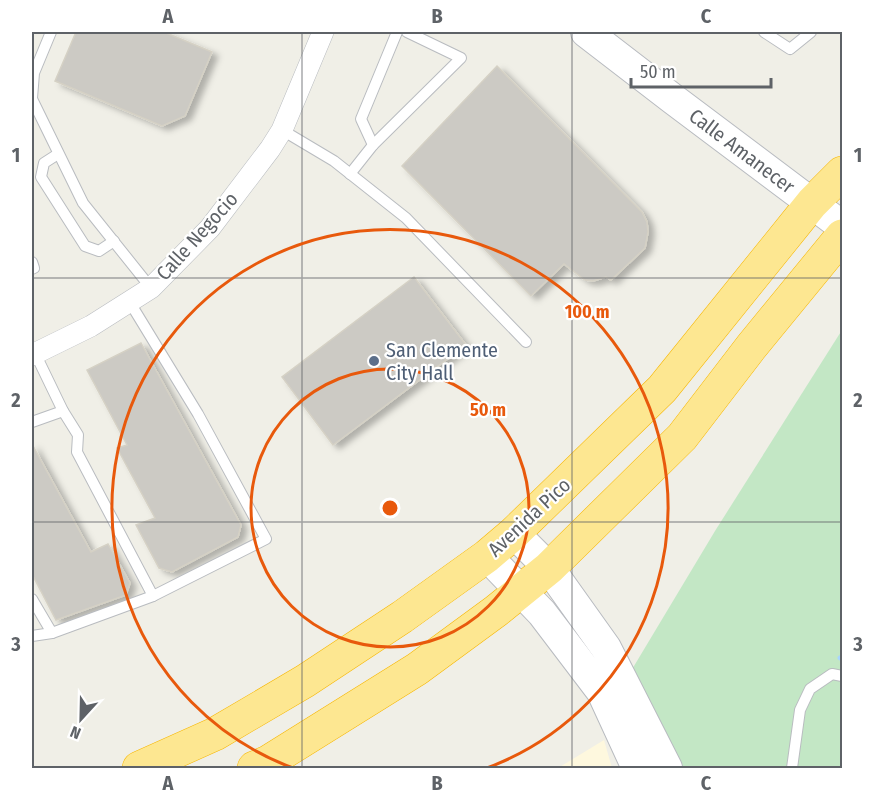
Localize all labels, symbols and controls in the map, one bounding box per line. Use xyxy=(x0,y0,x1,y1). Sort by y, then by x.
text: A xyxy=(162,4,175,28)
text: B xyxy=(431,4,443,28)
text: C xyxy=(701,4,712,28)
scale bar xyxy=(631,51,770,89)
text: 50 m xyxy=(640,61,676,83)
street label: Calle Amanecer xyxy=(685,104,799,198)
text: 1 xyxy=(12,143,20,167)
text: 1 xyxy=(854,143,862,167)
street label: Calle Negocio xyxy=(151,187,243,285)
text: 100 m xyxy=(565,301,609,323)
place label: San Clemente City Hall xyxy=(386,338,498,385)
marker: San Clemente City Hall xyxy=(367,354,381,368)
text: 2 xyxy=(10,388,21,412)
text: 2 xyxy=(852,388,863,412)
text: 50 m xyxy=(470,399,506,421)
street label: Avenida Pico xyxy=(483,473,575,561)
centre of rings xyxy=(380,498,400,518)
text: 3 xyxy=(10,632,21,656)
text: 3 xyxy=(852,632,863,656)
north arrow xyxy=(51,689,111,749)
text: N xyxy=(68,722,84,743)
text: A xyxy=(162,771,175,795)
text: B xyxy=(431,771,443,795)
text: C xyxy=(701,771,712,795)

